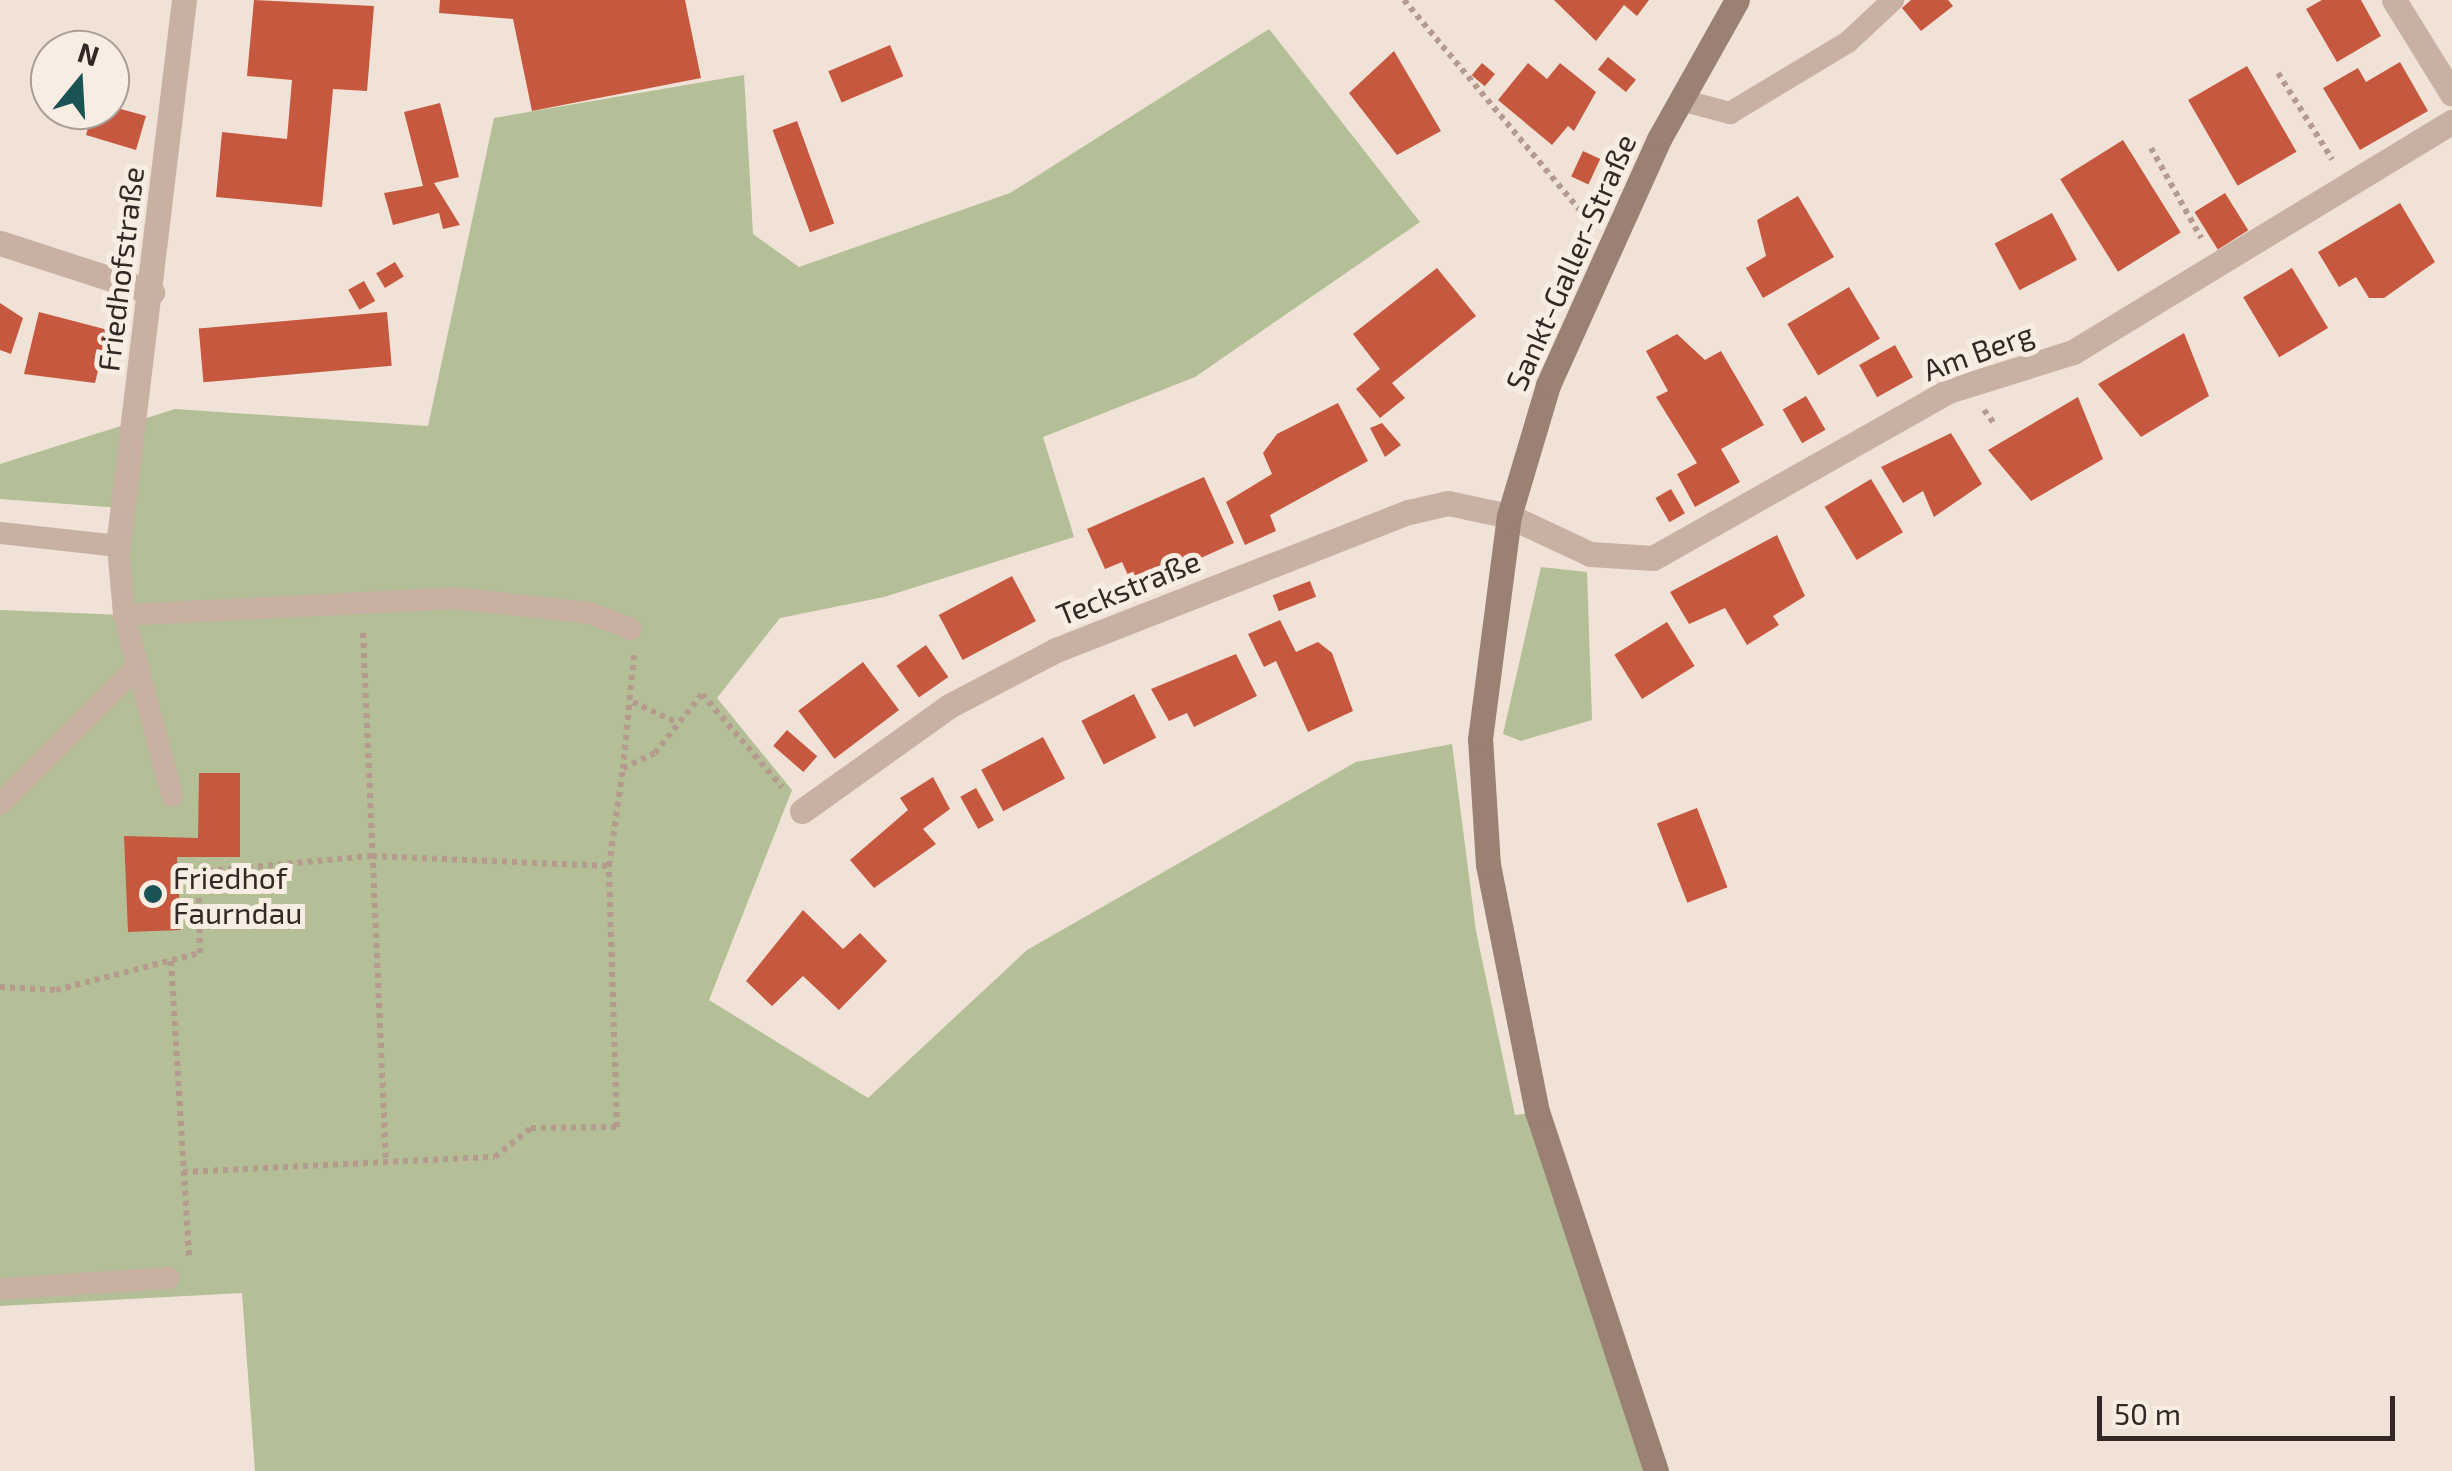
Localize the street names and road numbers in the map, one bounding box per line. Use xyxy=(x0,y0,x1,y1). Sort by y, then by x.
street label: Sankt-Galler-Straße xyxy=(1497,128,1643,396)
street label: Friedhofstraße xyxy=(90,165,150,373)
street label: Am Berg xyxy=(1918,314,2038,388)
street label: Teckstraße xyxy=(1051,542,1205,632)

